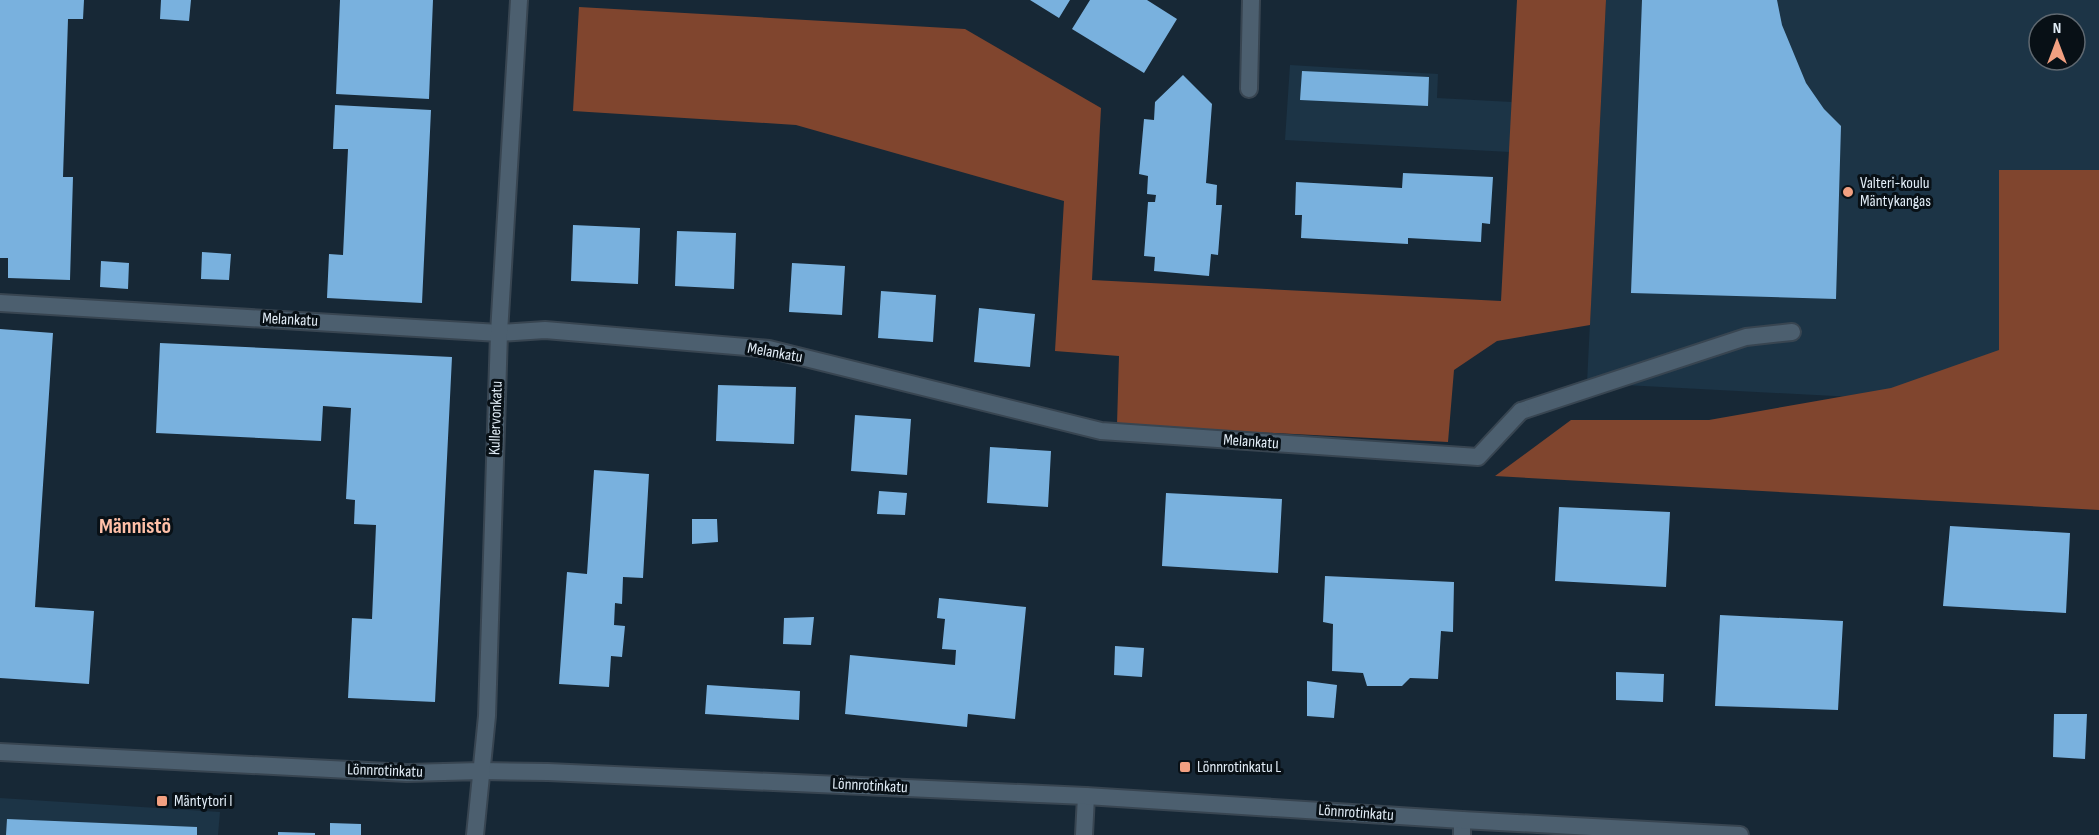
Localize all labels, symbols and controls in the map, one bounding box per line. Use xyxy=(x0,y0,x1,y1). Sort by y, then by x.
north arrow xyxy=(2027,12,2087,72)
text: N xyxy=(2053,19,2061,38)
place label: Valteri-koulu Mäntykangas xyxy=(1860,174,1931,211)
marker: Valteri-koulu Mäntykangas xyxy=(1841,185,1855,199)
street label: Melankatu xyxy=(262,309,318,331)
street label: Melankatu xyxy=(746,339,804,367)
street label: Kullervonkatu xyxy=(485,381,507,455)
street label: Melankatu xyxy=(1223,431,1279,453)
district label: Männistö xyxy=(99,513,171,540)
place label: Lönnrotinkatu L xyxy=(1197,758,1281,777)
street label: Lönnrotinkatu xyxy=(347,760,423,782)
marker: Lönnrotinkatu L xyxy=(1178,760,1192,774)
street label: Lönnrotinkatu xyxy=(832,775,908,797)
place label: Mäntytori I xyxy=(174,792,233,811)
marker: Mäntytori I xyxy=(155,794,169,808)
street label: Lönnrotinkatu xyxy=(1318,801,1394,825)

